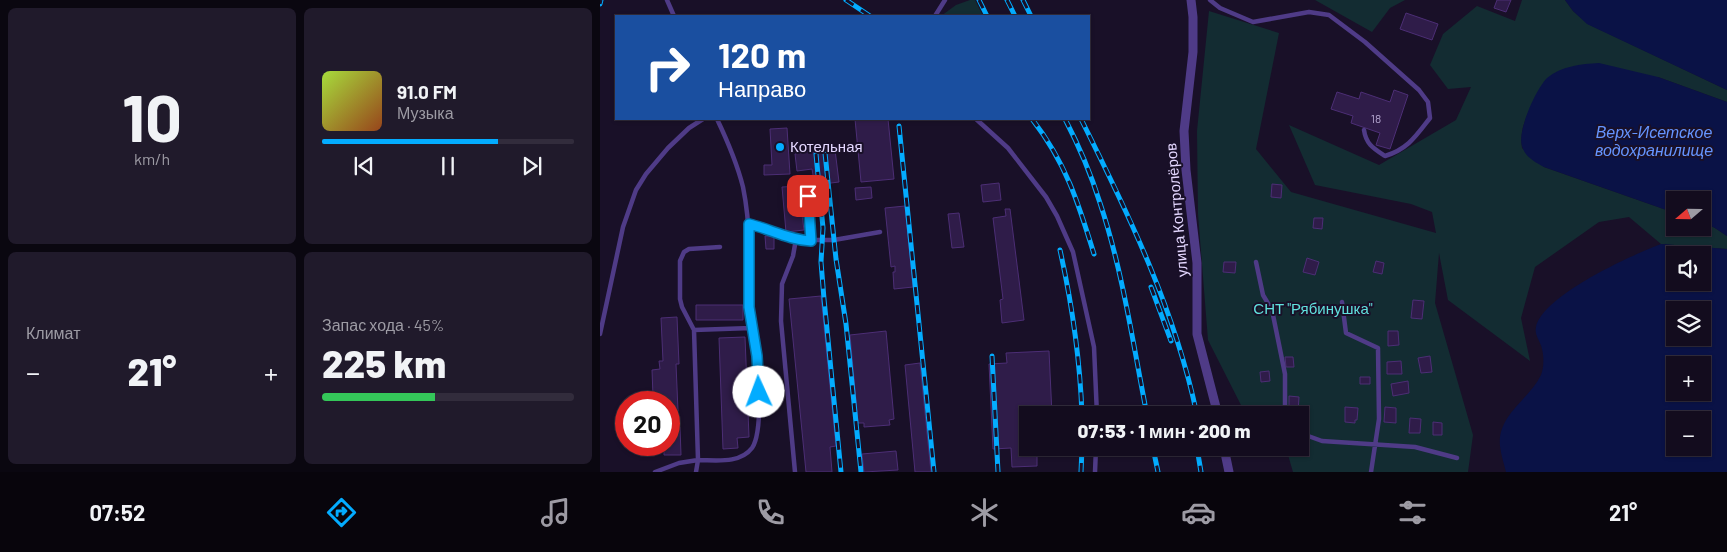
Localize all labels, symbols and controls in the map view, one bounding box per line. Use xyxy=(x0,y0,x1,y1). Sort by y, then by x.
text: 120 m xyxy=(718,33,806,75)
icon: right xyxy=(635,35,700,100)
text: Направо xyxy=(718,75,806,101)
text: 10 xyxy=(122,77,182,155)
text: 91.0 FM xyxy=(397,80,457,103)
text: Музыка xyxy=(397,103,454,122)
house number: 18 xyxy=(1371,111,1381,125)
water label: Верх-Исетское водохранилище xyxy=(1595,122,1713,159)
place label: Котельная xyxy=(790,137,863,155)
marker: Котельная xyxy=(774,141,786,153)
street label: улица Контролёров xyxy=(1161,142,1191,278)
text: km/h xyxy=(134,149,170,168)
icon: previous xyxy=(350,152,378,180)
icon: pause xyxy=(434,152,462,180)
icon: next xyxy=(518,152,546,180)
pin xyxy=(787,175,829,217)
icon: arrive xyxy=(794,182,822,210)
north arrow xyxy=(1666,191,1711,236)
map controls xyxy=(1666,191,1711,456)
button: sound xyxy=(1666,246,1711,291)
park label: СНТ "Рябинушка" xyxy=(1253,299,1373,317)
button: layers xyxy=(1666,301,1711,346)
text: Запас хода · 45% xyxy=(322,315,444,334)
text: Климат xyxy=(26,323,80,342)
text: 225 km xyxy=(322,340,446,386)
text: 21° xyxy=(127,348,177,394)
text: − xyxy=(26,355,40,389)
text: + xyxy=(264,355,278,389)
button: + xyxy=(1666,356,1711,401)
position arrow xyxy=(732,365,784,417)
speed limit sign: 20 xyxy=(615,391,680,456)
button: − xyxy=(1666,411,1711,456)
text: 07:53 · 1 мин · 200 m xyxy=(1078,419,1250,442)
icon: directions xyxy=(324,495,359,530)
icon: music xyxy=(538,495,573,530)
icon: phone xyxy=(753,495,788,530)
icon: climate xyxy=(967,495,1002,530)
icon: car xyxy=(1181,495,1216,530)
icon: filters xyxy=(1395,495,1430,530)
text: 07:52 xyxy=(90,499,145,525)
text: 21° xyxy=(1609,499,1637,525)

